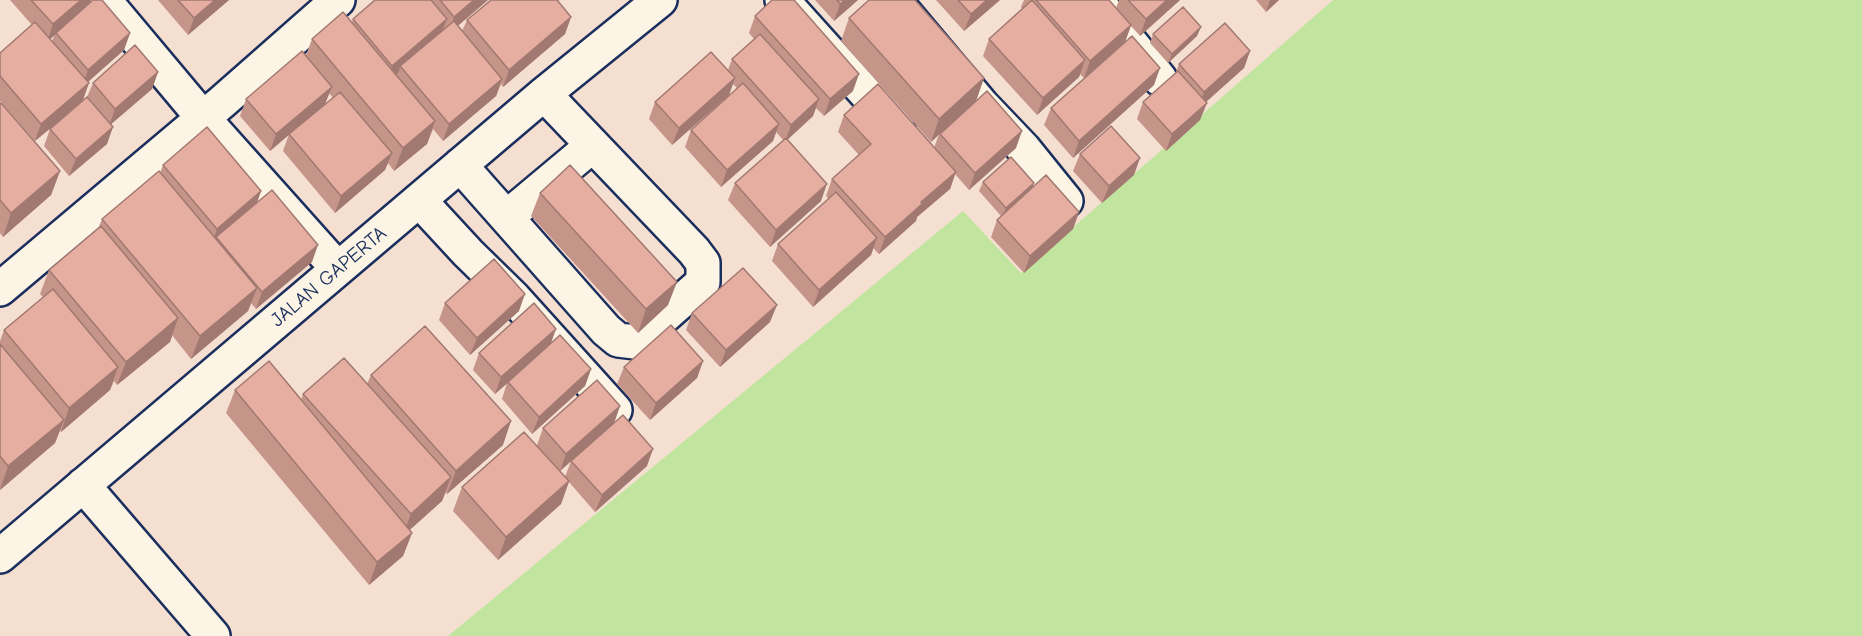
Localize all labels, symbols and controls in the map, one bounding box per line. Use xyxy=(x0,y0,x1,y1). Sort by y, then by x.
street label: JALAN GAPERTA xyxy=(266,222,392,332)

